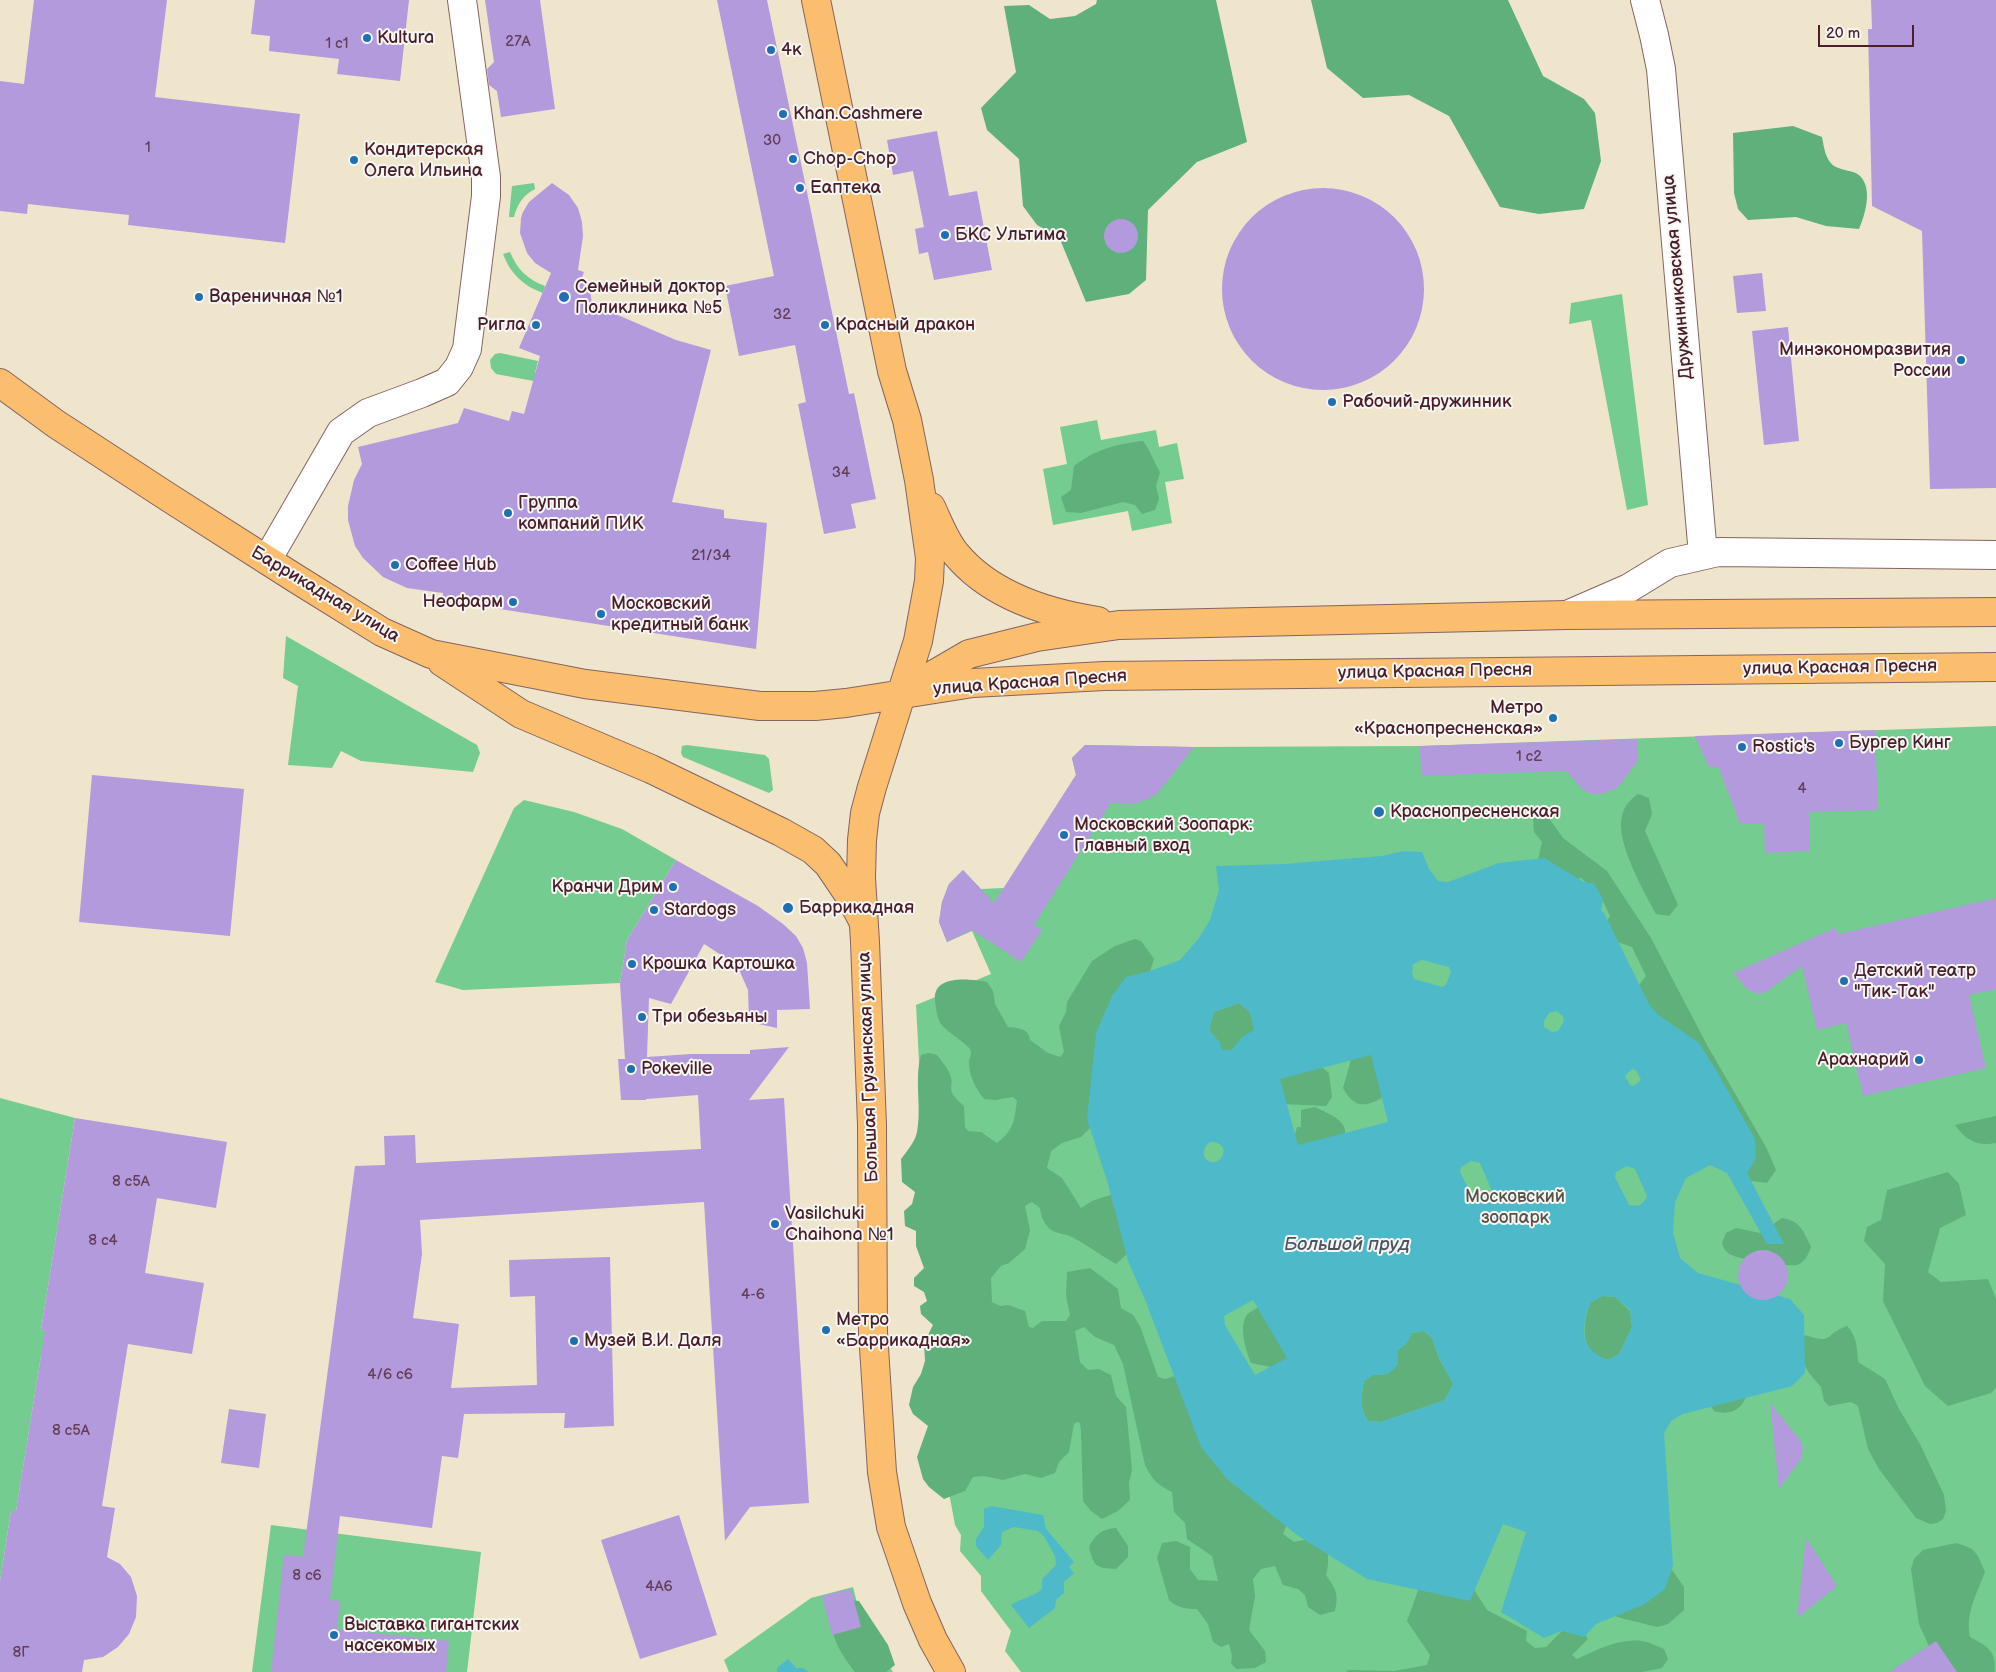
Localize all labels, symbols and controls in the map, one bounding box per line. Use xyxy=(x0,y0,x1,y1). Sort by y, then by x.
scale bar xyxy=(1821,15,1917,47)
text: 20 m xyxy=(1826,24,1860,43)
place label: Kultura xyxy=(377,27,434,49)
marker: Kultura xyxy=(361,32,373,44)
house number: 27А xyxy=(505,33,531,51)
house number: 1 с1 xyxy=(325,35,349,53)
place label: 4к xyxy=(781,39,802,61)
marker: 4к xyxy=(765,44,777,56)
place label: Khan.Cashmere xyxy=(793,103,923,125)
marker: Khan.Cashmere xyxy=(777,108,789,120)
house number: 30 xyxy=(763,132,781,150)
house number: 1 xyxy=(145,139,151,157)
place label: Кондитерская Олега Ильина xyxy=(364,139,483,182)
place label: Chop-Chop xyxy=(803,148,896,170)
marker: Chop-Chop xyxy=(787,153,799,165)
marker: Кондитерская Олега Ильина xyxy=(348,154,360,166)
street label: Дружинниковская улица xyxy=(1658,174,1698,380)
place label: Еаптека xyxy=(810,177,881,199)
marker: Еаптека xyxy=(794,182,806,194)
place label: БКС Ультима xyxy=(955,224,1066,246)
marker: БКС Ультима xyxy=(939,229,951,241)
place label: Семейный доктор. Поликлиника №5 xyxy=(575,276,729,318)
place label: Вареничная №1 xyxy=(209,286,343,308)
marker: Семейный доктор. Поликлиника №5 xyxy=(557,290,571,304)
marker: Вареничная №1 xyxy=(193,291,205,303)
house number: 32 xyxy=(773,306,791,324)
place label: Ригла xyxy=(477,314,526,336)
place label: Красный дракон xyxy=(835,314,975,336)
marker: Ригла xyxy=(530,319,542,331)
marker: Красный дракон xyxy=(819,319,831,331)
place label: Минэкономразвития России xyxy=(1779,339,1951,382)
marker: Минэкономразвития России xyxy=(1955,354,1967,366)
place label: Рабочий-дружинник xyxy=(1342,391,1511,413)
marker: Рабочий-дружинник xyxy=(1326,396,1338,408)
house number: 34 xyxy=(832,464,850,482)
place label: Группа компаний ПИК xyxy=(518,492,643,534)
marker: Группа компаний ПИК xyxy=(502,507,514,519)
street label: Баррикадная улица xyxy=(247,542,403,648)
house number: 21/34 xyxy=(691,547,731,565)
place label: Coffee Hub xyxy=(405,554,497,576)
marker: Coffee Hub xyxy=(389,559,401,571)
place label: Неофарм xyxy=(423,591,503,613)
place label: Московский кредитный банк xyxy=(611,593,749,636)
marker: Неофарм xyxy=(507,596,519,608)
marker: Московский кредитный банк xyxy=(595,608,607,620)
street label: улица Красная Пресня xyxy=(1743,656,1937,680)
street label: улица Красная Пресня xyxy=(1338,660,1532,684)
street label: улица Красная Пресня xyxy=(932,665,1128,701)
place label: Метро «Краснопресненская» xyxy=(1354,697,1543,740)
marker: Метро «Краснопресненская» xyxy=(1547,712,1559,724)
place label: Бургер Кинг xyxy=(1849,732,1951,754)
place label: Rostic's xyxy=(1752,736,1815,758)
marker: Бургер Кинг xyxy=(1833,737,1845,749)
marker: Rostic's xyxy=(1736,741,1748,753)
house number: 1 с2 xyxy=(1516,748,1542,766)
house number: 4 xyxy=(1797,780,1807,798)
place label: Краснопресненская xyxy=(1390,801,1559,823)
marker: Краснопресненская xyxy=(1372,805,1386,819)
place label: Московский Зоопарк: Главный вход xyxy=(1074,814,1253,856)
marker: Московский Зоопарк: Главный вход xyxy=(1058,829,1070,841)
place label: Кранчи Дрим xyxy=(551,876,663,898)
marker: Кранчи Дрим xyxy=(667,881,679,893)
place label: Баррикадная xyxy=(799,897,914,919)
place label: Stardogs xyxy=(664,899,736,921)
marker: Баррикадная xyxy=(781,901,795,915)
marker: Stardogs xyxy=(648,904,660,916)
street label: Большая Грузинская улица xyxy=(854,951,884,1183)
place label: Крошка Картошка xyxy=(642,953,795,975)
marker: Крошка Картошка xyxy=(626,958,638,970)
place label: Детский театр "Тик-Так" xyxy=(1854,960,1976,1002)
marker: Детский театр "Тик-Так" xyxy=(1838,975,1850,987)
place label: Три обезьяны xyxy=(652,1006,767,1028)
marker: Три обезьяны xyxy=(636,1011,648,1023)
place label: Арахнарий xyxy=(1818,1049,1909,1071)
marker: Арахнарий xyxy=(1913,1054,1925,1066)
place label: Pokeville xyxy=(641,1058,712,1080)
marker: Pokeville xyxy=(625,1063,637,1075)
house number: 8 с5А xyxy=(112,1173,150,1191)
park label: Московский зоопарк xyxy=(1465,1186,1565,1228)
place label: Vasilchuki Chaihona №1 xyxy=(785,1203,894,1246)
marker: Vasilchuki Chaihona №1 xyxy=(769,1218,781,1230)
house number: 8 с4 xyxy=(88,1232,118,1250)
water label: Большой пруд xyxy=(1284,1234,1410,1256)
house number: 4-6 xyxy=(741,1286,765,1304)
place label: Метро «Баррикадная» xyxy=(836,1309,971,1352)
marker: Метро «Баррикадная» xyxy=(820,1324,832,1336)
place label: Музей В.И. Даля xyxy=(584,1330,721,1352)
marker: Музей В.И. Даля xyxy=(568,1335,580,1347)
house number: 4/6 с6 xyxy=(367,1366,413,1384)
house number: 8 с5А xyxy=(52,1422,90,1440)
house number: 8 с6 xyxy=(292,1567,322,1585)
house number: 4А6 xyxy=(645,1578,673,1596)
place label: Выставка гигантских насекомых xyxy=(344,1614,519,1656)
marker: Выставка гигантских насекомых xyxy=(328,1629,340,1641)
house number: 8Г xyxy=(12,1644,30,1662)

